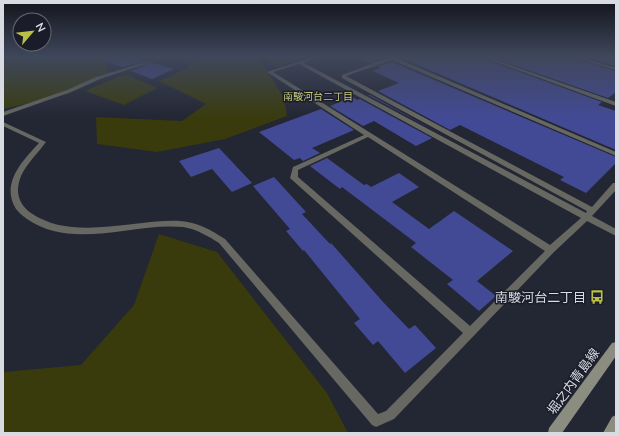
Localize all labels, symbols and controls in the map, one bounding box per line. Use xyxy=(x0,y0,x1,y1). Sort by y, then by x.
north arrow xyxy=(12,12,52,52)
text: N xyxy=(33,20,49,34)
district label: 南駿河台二丁目 xyxy=(283,90,353,103)
place label: 南駿河台二丁目 xyxy=(495,289,586,305)
bus stop icon: 南駿河台二丁目 xyxy=(589,289,605,305)
street label: 堀之内青島線 xyxy=(544,345,602,417)

